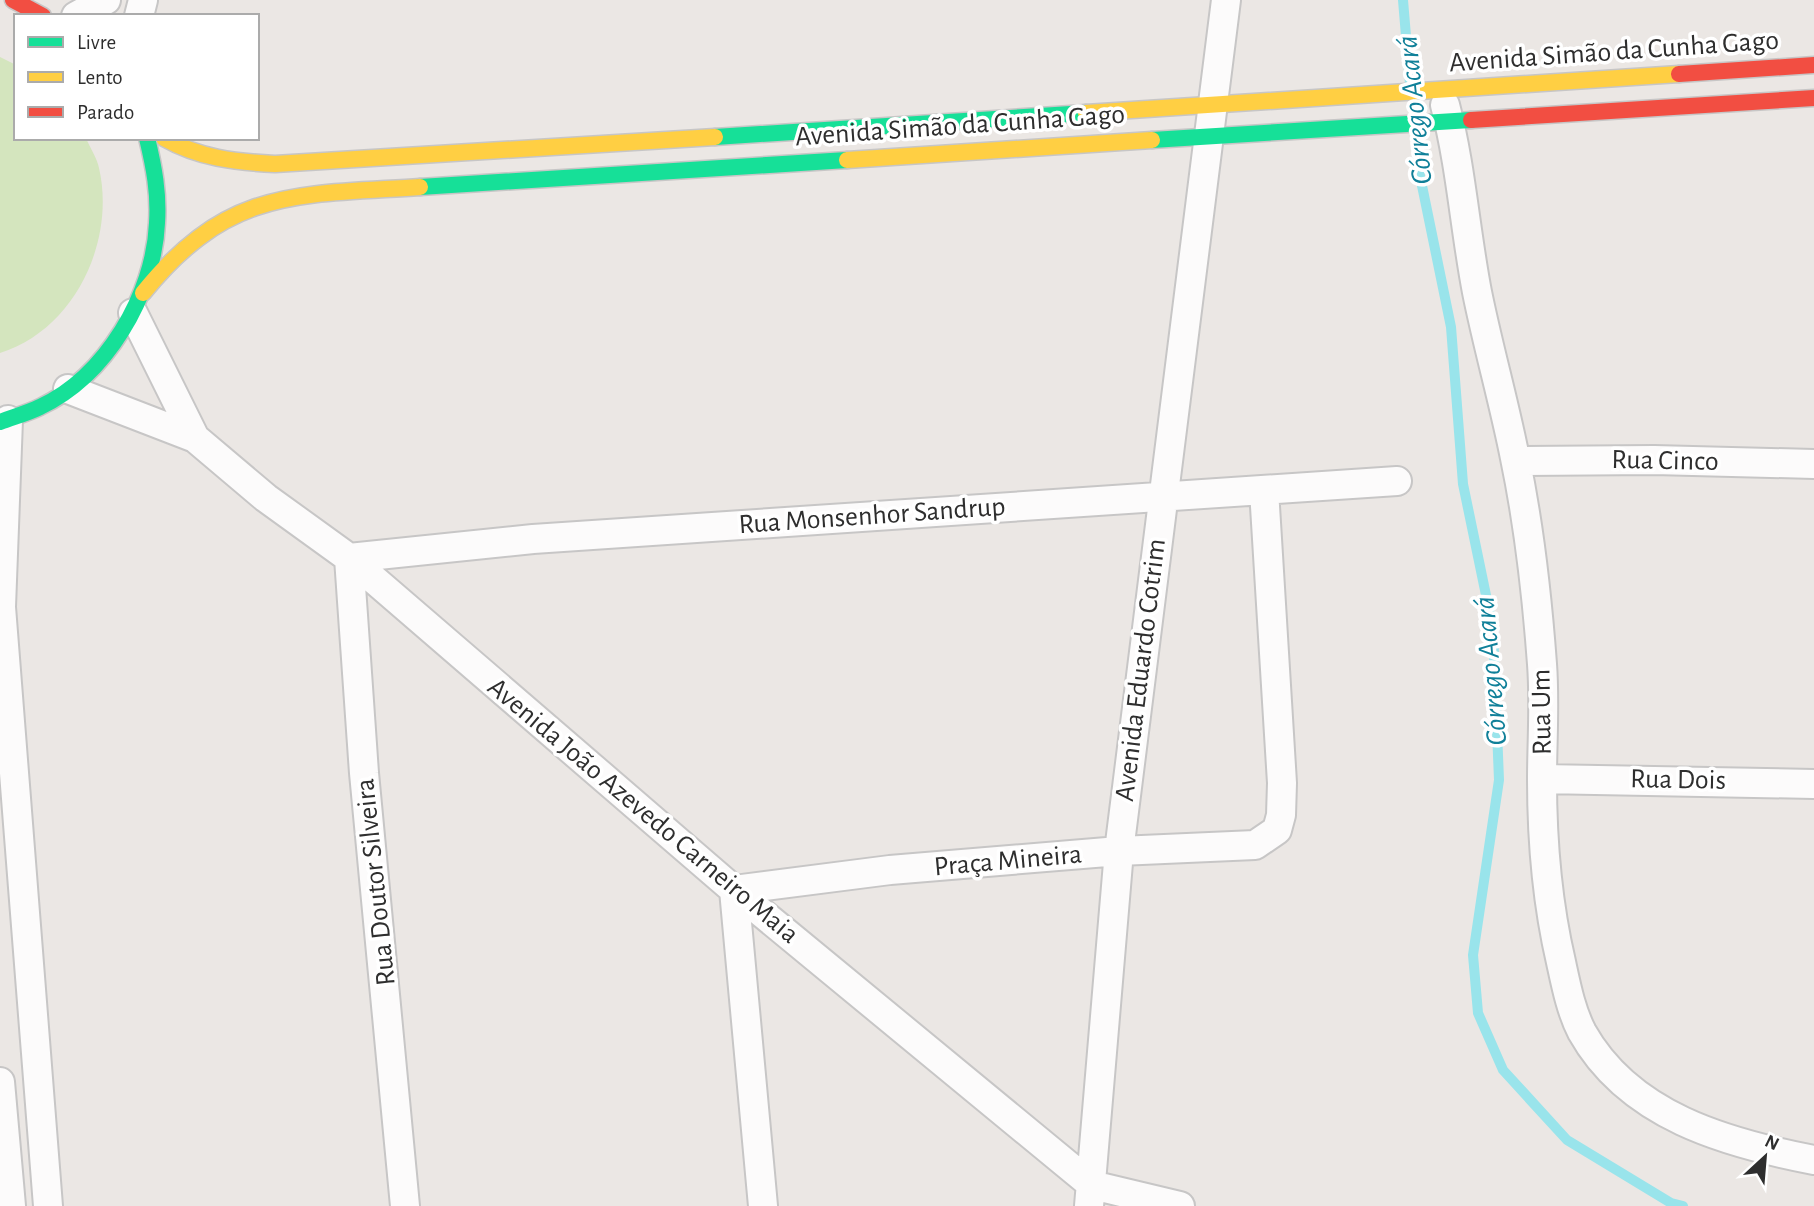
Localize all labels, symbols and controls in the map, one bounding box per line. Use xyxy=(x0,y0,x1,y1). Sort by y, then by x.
legend xyxy=(14,14,259,140)
street label: Avenida Simão da Cunha Gago xyxy=(1448,27,1780,77)
text: Livre xyxy=(77,32,116,53)
water label: Córrego Acará xyxy=(1392,34,1438,186)
text: Lento xyxy=(77,67,123,88)
street label: Avenida Simão da Cunha Gago xyxy=(794,101,1126,151)
text: Parado xyxy=(77,102,134,123)
street label: Rua Cinco xyxy=(1611,446,1719,476)
street label: Rua Monsenhor Sandrup xyxy=(738,493,1006,539)
street label: Avenida Eduardo Cotrim xyxy=(1111,537,1171,803)
water label: Córrego Acará xyxy=(1470,595,1512,747)
street label: Rua Um xyxy=(1527,669,1557,755)
street label: Avenida João Azevedo Carneiro Maia xyxy=(482,673,804,949)
street label: Rua Dois xyxy=(1630,765,1726,795)
street label: Rua Doutor Silveira xyxy=(351,777,401,987)
street label: Praça Mineira xyxy=(933,841,1083,881)
north arrow xyxy=(1730,1122,1800,1192)
text: N xyxy=(1762,1132,1782,1155)

